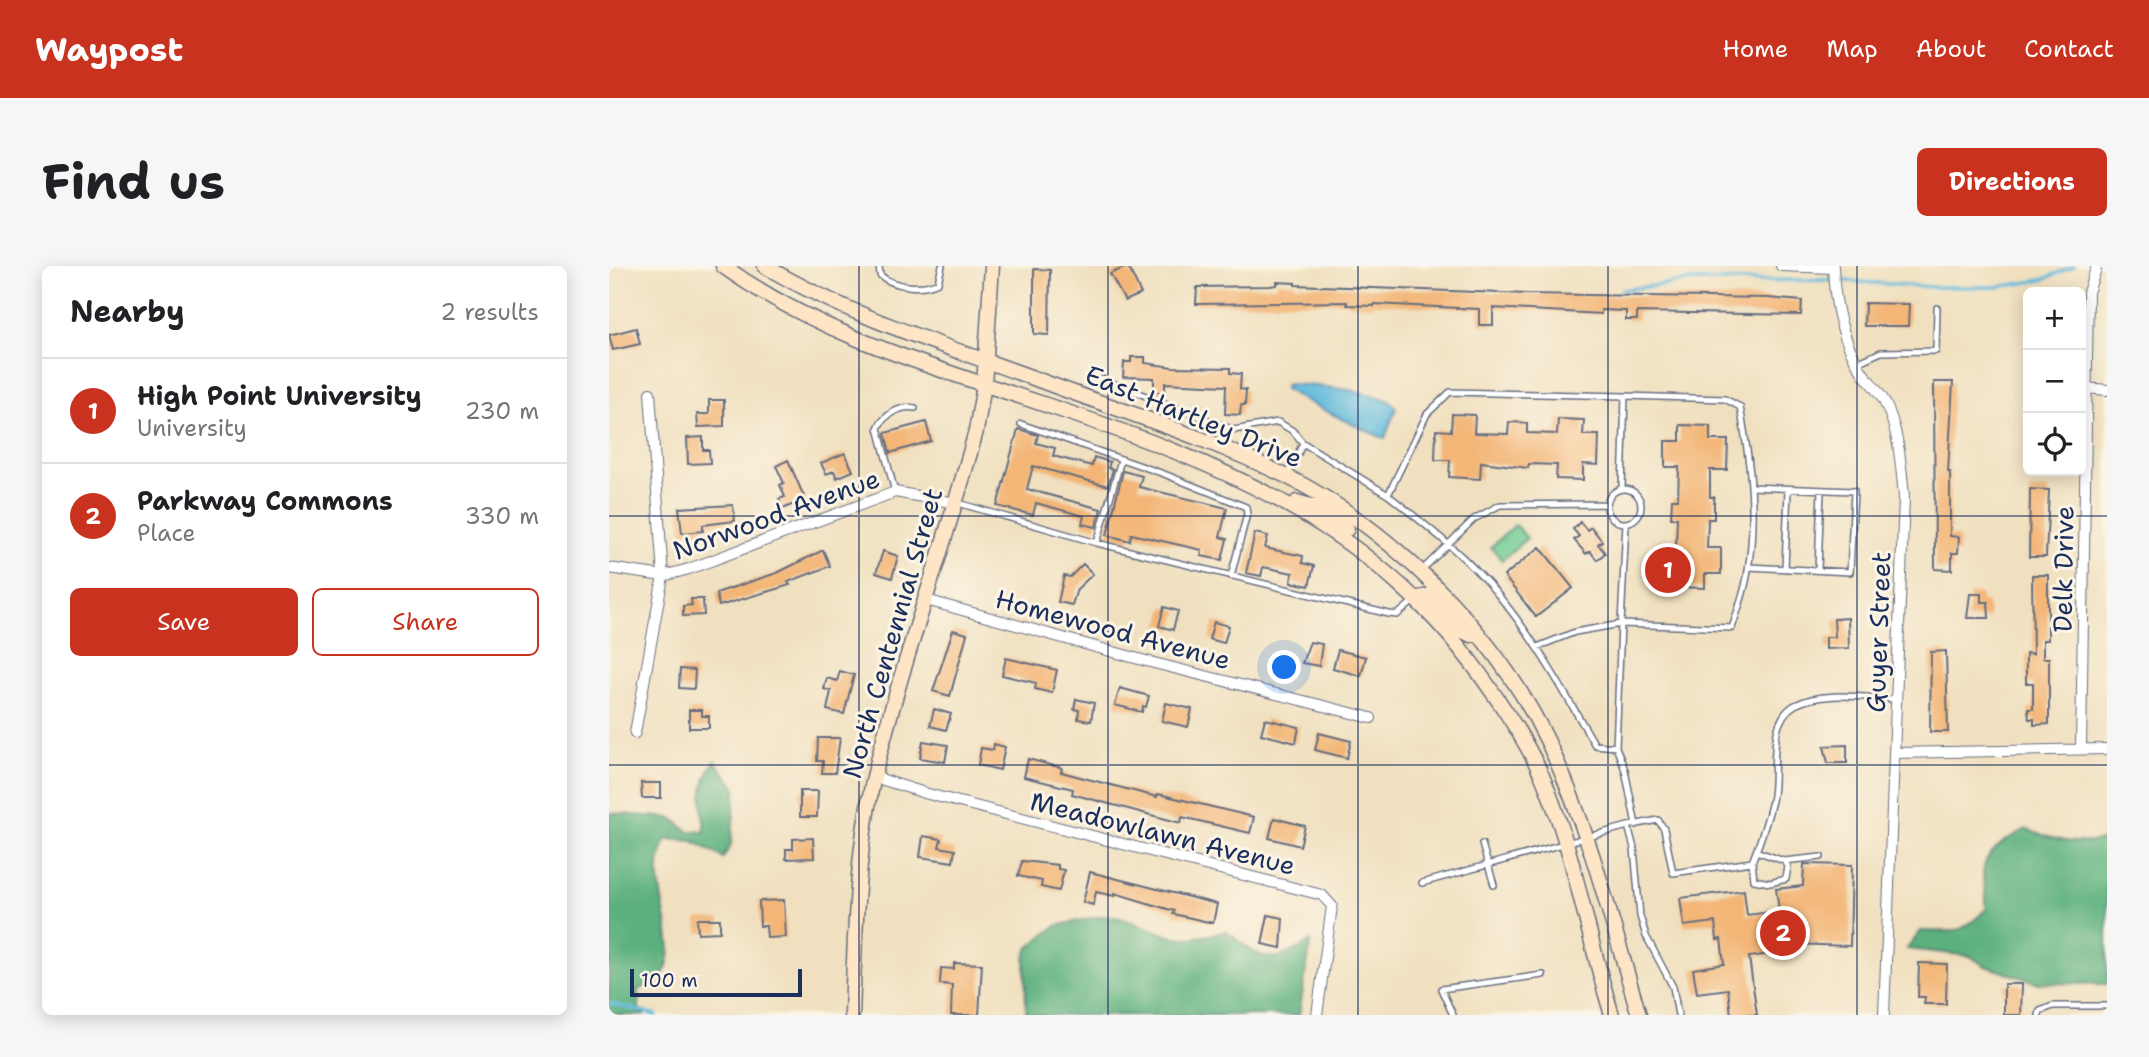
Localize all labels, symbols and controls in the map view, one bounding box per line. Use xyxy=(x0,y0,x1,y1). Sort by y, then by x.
text: Waypost xyxy=(35,27,183,72)
text: Home xyxy=(1722,33,1788,65)
text: Map xyxy=(1826,33,1878,65)
text: About xyxy=(1916,33,1986,65)
text: Contact xyxy=(2024,33,2114,65)
button: Directions xyxy=(1917,148,2107,216)
text: Find us xyxy=(42,149,225,215)
map controls xyxy=(2023,287,2086,476)
button: + xyxy=(2023,287,2086,350)
text: Nearby xyxy=(70,291,185,332)
text: 2 results xyxy=(440,297,539,327)
button: − xyxy=(2023,350,2086,413)
street label: East Hartley Drive xyxy=(1080,356,1308,476)
text: High Point University xyxy=(137,378,422,413)
text: 1 xyxy=(88,396,98,426)
text: 230 m xyxy=(465,396,539,426)
text: University xyxy=(137,413,247,443)
button: locate xyxy=(2023,413,2086,476)
street label: Norwood Avenue xyxy=(668,460,884,568)
text: Parkway Commons xyxy=(137,483,393,518)
street label: North Centennial Street xyxy=(834,484,950,782)
text: 2 xyxy=(85,501,101,531)
text: 330 m xyxy=(465,501,539,531)
street label: Delk Drive xyxy=(2044,505,2082,633)
text: Place xyxy=(137,518,196,548)
pin: 1 xyxy=(1645,544,1691,596)
street label: Guyer Street xyxy=(1858,551,1898,713)
street label: Homewood Avenue xyxy=(992,581,1234,677)
button: Save xyxy=(70,588,298,656)
button: Share xyxy=(312,588,539,656)
your location xyxy=(1267,650,1301,684)
street label: Meadowlawn Avenue xyxy=(1027,783,1299,883)
pin: 2 xyxy=(1760,907,1806,959)
scale bar xyxy=(630,966,801,998)
text: 100 m xyxy=(641,968,698,993)

